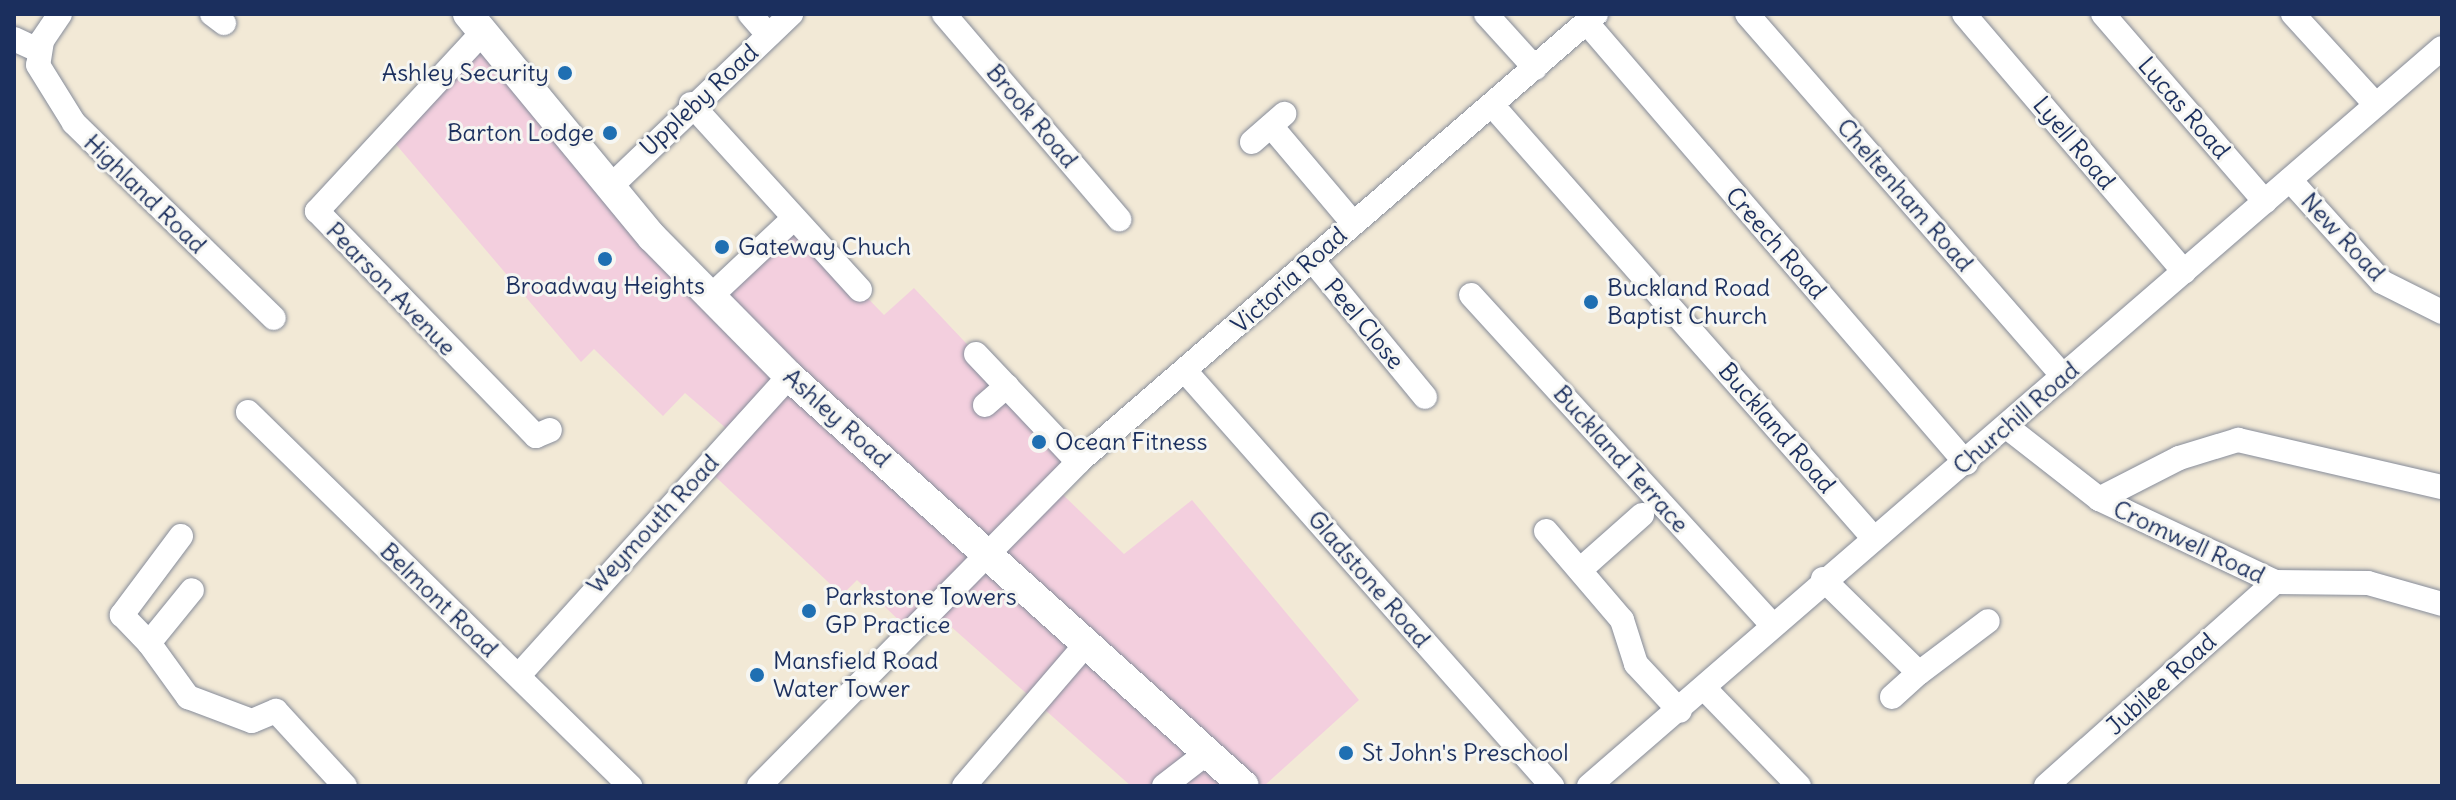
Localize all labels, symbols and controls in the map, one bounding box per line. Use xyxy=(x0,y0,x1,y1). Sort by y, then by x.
street label: Uppleby Road xyxy=(634,38,764,162)
street label: Lucas Road xyxy=(2132,51,2236,165)
street label: Brook Road xyxy=(980,58,1084,174)
place label: Ashley Security xyxy=(382,59,549,87)
marker: Ashley Security xyxy=(556,64,574,82)
street label: Lyell Road xyxy=(2027,91,2121,195)
street label: Cheltenham Road xyxy=(1831,113,1979,277)
place label: Barton Lodge xyxy=(447,119,594,147)
marker: Barton Lodge xyxy=(601,124,619,142)
street label: Highland Road xyxy=(78,128,212,260)
street label: Creech Road xyxy=(1720,181,1832,305)
street label: New Road xyxy=(2295,187,2391,287)
street label: Pearson Avenue xyxy=(320,216,462,362)
street label: Victoria Road xyxy=(1225,221,1353,339)
place label: Gateway Chuch xyxy=(738,233,911,261)
marker: Gateway Chuch xyxy=(713,238,731,256)
marker: Broadway Heights xyxy=(596,250,614,268)
place label: Broadway Heights xyxy=(505,272,705,300)
street label: Peel Close xyxy=(1318,273,1410,375)
place label: Buckland Road Baptist Church xyxy=(1607,274,1770,330)
marker: Buckland Road Baptist Church xyxy=(1582,293,1600,311)
street label: Churchill Road xyxy=(1947,356,2085,480)
street label: Buckland Road xyxy=(1713,357,1841,499)
street label: Ashley Road xyxy=(778,362,896,474)
street label: Buckland Terrace xyxy=(1547,379,1695,539)
place label: Ocean Fitness xyxy=(1055,428,1207,456)
marker: Ocean Fitness xyxy=(1030,433,1048,451)
street label: Weymouth Road xyxy=(581,448,725,600)
street label: Cromwell Road xyxy=(2109,494,2269,590)
street label: Gladstone Road xyxy=(1302,505,1436,653)
street label: Belmont Road xyxy=(374,537,504,663)
place label: Parkstone Towers GP Practice xyxy=(825,583,1017,639)
marker: Parkstone Towers GP Practice xyxy=(800,602,818,620)
street label: Jubilee Road xyxy=(2100,627,2222,741)
place label: Mansfield Road Water Tower xyxy=(773,647,938,703)
marker: Mansfield Road Water Tower xyxy=(748,666,766,684)
place label: St John's Preschool xyxy=(1362,739,1569,767)
marker: St John's Preschool xyxy=(1337,744,1355,762)

